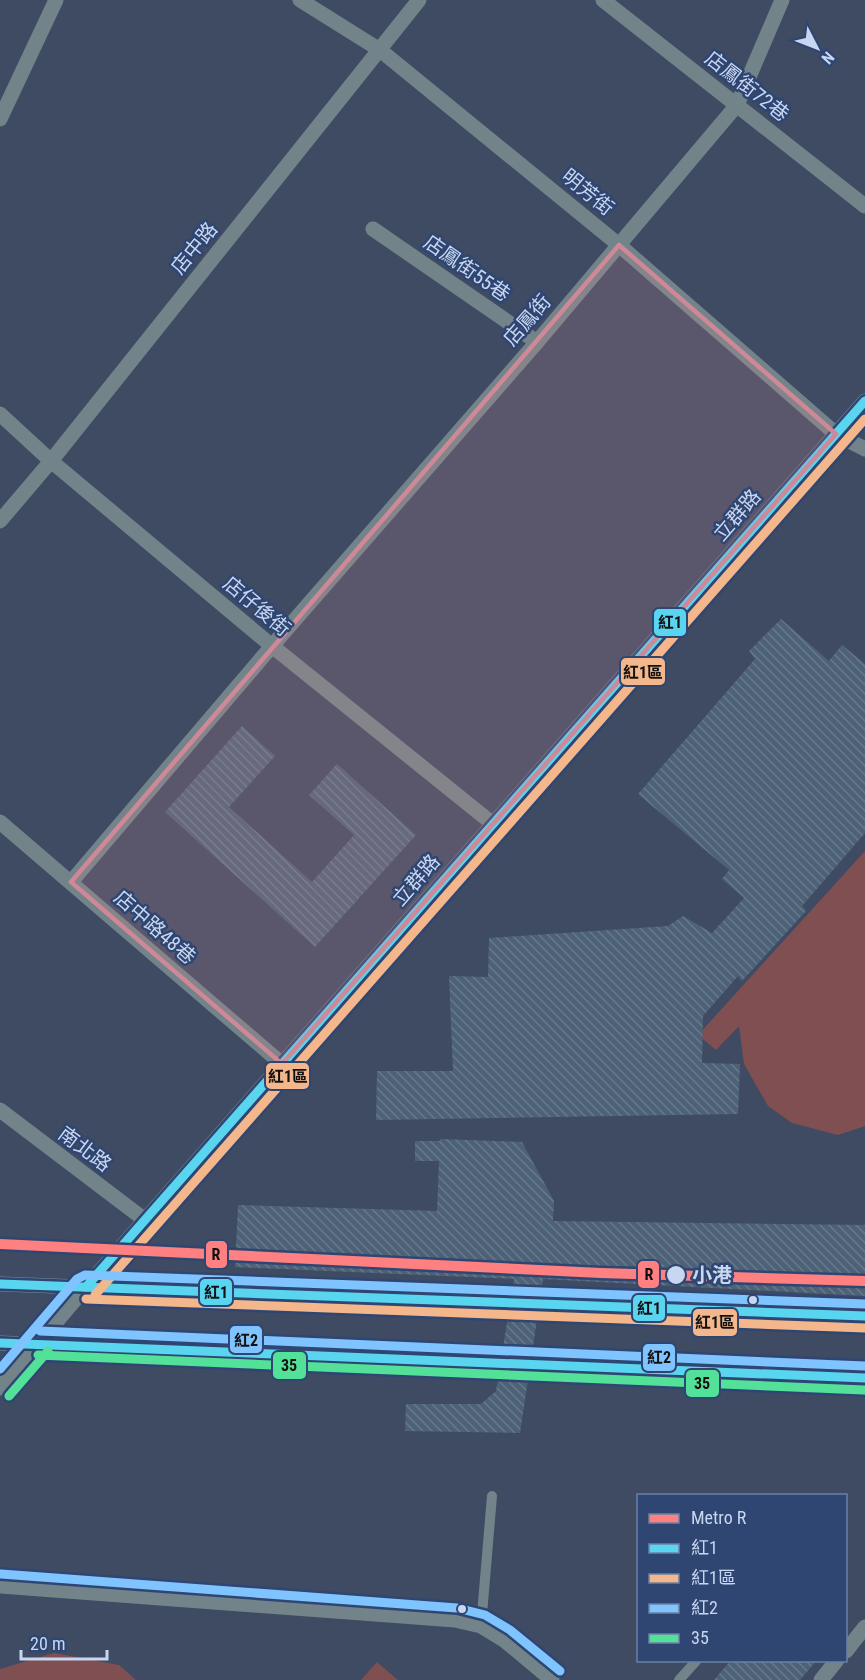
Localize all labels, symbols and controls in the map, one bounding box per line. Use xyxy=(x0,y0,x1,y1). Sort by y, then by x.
north arrow xyxy=(787,18,847,78)
street label: 店鳳街72巷 xyxy=(700,46,794,126)
text: N xyxy=(817,48,838,68)
street label: 明芳街 xyxy=(557,164,619,220)
street label: 店中路 xyxy=(166,217,222,279)
street label: 店鳳街55巷 xyxy=(419,230,515,306)
street label: 店鳳街 xyxy=(498,289,556,351)
street label: 立群路 xyxy=(708,484,766,546)
street label: 店仔後街 xyxy=(219,571,295,641)
line badge: 紅1 xyxy=(653,608,687,637)
text: 紅1 xyxy=(658,613,682,632)
line badge: 紅1區 xyxy=(620,657,666,686)
text: 紅1區 xyxy=(623,663,663,682)
street label: 立群路 xyxy=(387,849,445,911)
street label: 店中路48巷 xyxy=(109,885,201,969)
line badge: 紅1區 xyxy=(265,1062,310,1090)
text: 紅1區 xyxy=(268,1067,308,1086)
street label: 南北路 xyxy=(54,1121,116,1177)
line badge: R xyxy=(205,1240,228,1269)
text: R xyxy=(212,1245,221,1264)
line badge: R xyxy=(637,1260,660,1289)
place label: 小港 xyxy=(692,1263,732,1287)
marker: 小港 xyxy=(665,1264,687,1286)
text: R xyxy=(645,1265,654,1284)
line badge: 紅1 xyxy=(199,1278,233,1306)
text: 紅1 xyxy=(204,1283,228,1302)
line badge: 紅1 xyxy=(632,1294,666,1322)
unlabelled marker xyxy=(747,1294,759,1306)
text: 紅1 xyxy=(637,1299,661,1318)
line badge: 紅1區 xyxy=(692,1308,738,1337)
text: 紅1區 xyxy=(695,1313,735,1332)
line badge: 紅2 xyxy=(229,1325,263,1354)
text: 紅2 xyxy=(234,1331,258,1350)
line badge: 紅2 xyxy=(642,1343,676,1372)
text: 紅2 xyxy=(647,1348,671,1367)
line badge: 35 xyxy=(272,1351,307,1380)
text: 35 xyxy=(281,1356,297,1375)
line badge: 35 xyxy=(685,1369,720,1398)
text: 35 xyxy=(694,1374,710,1393)
legend xyxy=(637,1494,847,1662)
text: Metro R xyxy=(691,1507,747,1528)
text: 紅1 xyxy=(691,1537,718,1558)
text: 紅1區 xyxy=(691,1567,736,1588)
text: 紅2 xyxy=(691,1597,718,1618)
unlabelled marker xyxy=(456,1603,468,1615)
scale bar xyxy=(21,1623,106,1661)
text: 35 xyxy=(691,1627,709,1648)
text: 20 m xyxy=(30,1633,65,1654)

